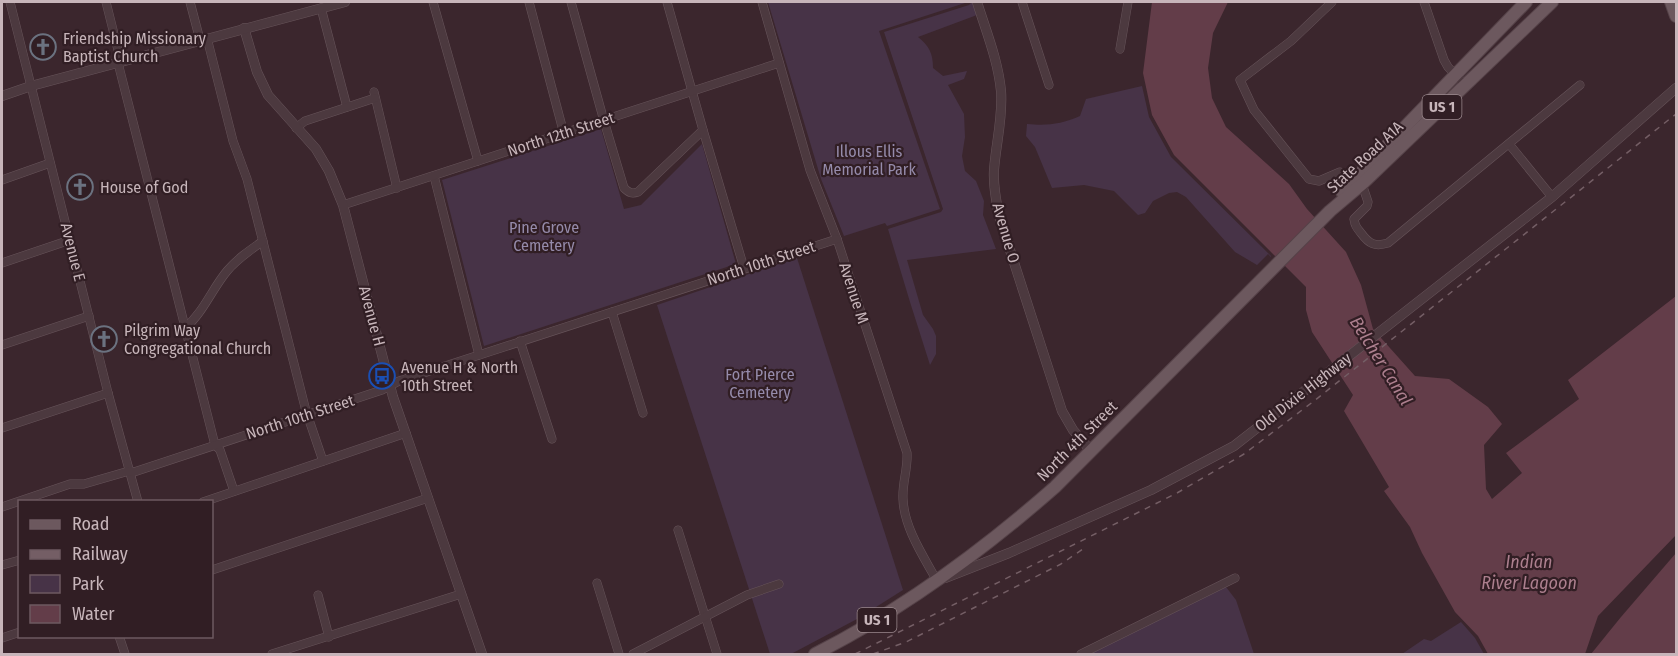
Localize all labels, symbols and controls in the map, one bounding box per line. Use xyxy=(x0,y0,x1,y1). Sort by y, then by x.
place label: Friendship Missionary Baptist Church xyxy=(63,29,207,66)
church icon: Friendship Missionary Baptist Church xyxy=(28,32,58,62)
road number: US 1 xyxy=(1422,95,1462,119)
street label: North 12th Street xyxy=(505,108,618,160)
street label: State Road A1A xyxy=(1323,117,1407,197)
park label: Illous Ellis Memorial Park xyxy=(822,142,916,179)
church icon: House of God xyxy=(65,172,95,202)
place label: House of God xyxy=(100,178,188,197)
street label: Avenue O xyxy=(988,201,1024,265)
park label: Pine Grove Cemetery xyxy=(509,218,579,255)
street label: Avenue E xyxy=(57,221,89,283)
street label: North 10th Street xyxy=(705,236,818,289)
street label: Avenue M xyxy=(835,260,873,326)
street label: Avenue H xyxy=(355,284,389,348)
water label: Belcher Canal xyxy=(1345,313,1417,410)
place label: Pilgrim Way Congregational Church xyxy=(124,321,271,358)
church icon: Pilgrim Way Congregational Church xyxy=(89,324,119,354)
street label: Old Dixie Highway xyxy=(1251,348,1356,436)
place label: Avenue H & North 10th Street xyxy=(401,358,518,395)
bus stop icon: Avenue H & North 10th Street xyxy=(367,361,397,391)
park label: Fort Pierce Cemetery xyxy=(725,365,795,402)
street label: North 10th Street xyxy=(244,390,357,443)
street label: North 4th Street xyxy=(1033,396,1122,485)
legend xyxy=(18,500,213,638)
text: Road xyxy=(72,513,109,535)
text: Railway xyxy=(72,543,128,565)
water label: Indian River Lagoon xyxy=(1481,551,1577,594)
text: Park xyxy=(72,573,105,595)
text: Water xyxy=(72,603,115,625)
road number: US 1 xyxy=(858,608,896,632)

